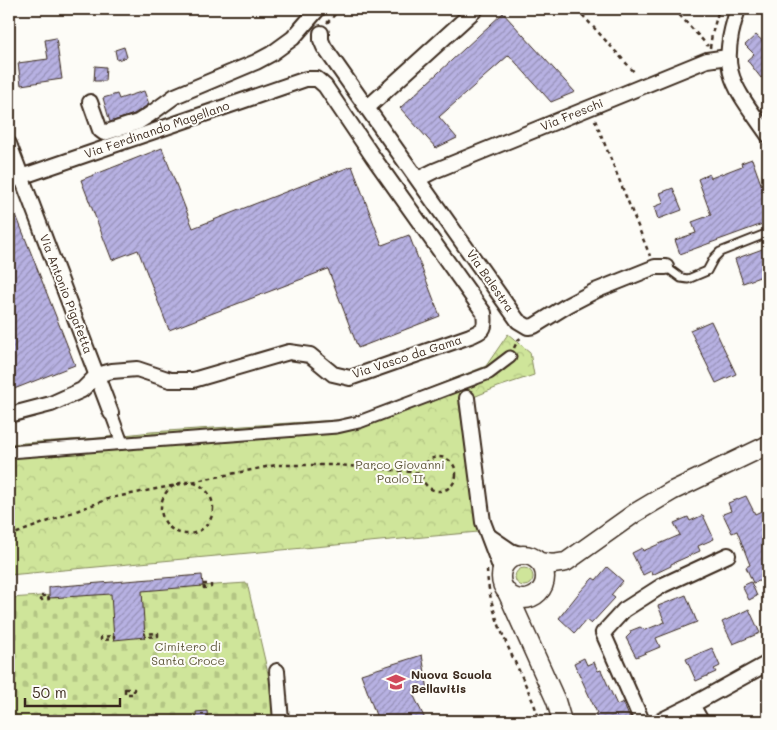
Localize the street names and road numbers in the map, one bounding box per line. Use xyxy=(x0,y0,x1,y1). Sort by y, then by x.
street label: Via Freschi xyxy=(538,94,605,134)
street label: Via Ferdinando Magellano xyxy=(82,97,231,161)
street label: Via Antonio Pigafetta xyxy=(37,232,97,356)
street label: Via Balestra xyxy=(463,246,518,315)
street label: Via Vasco da Gama xyxy=(350,331,463,381)

